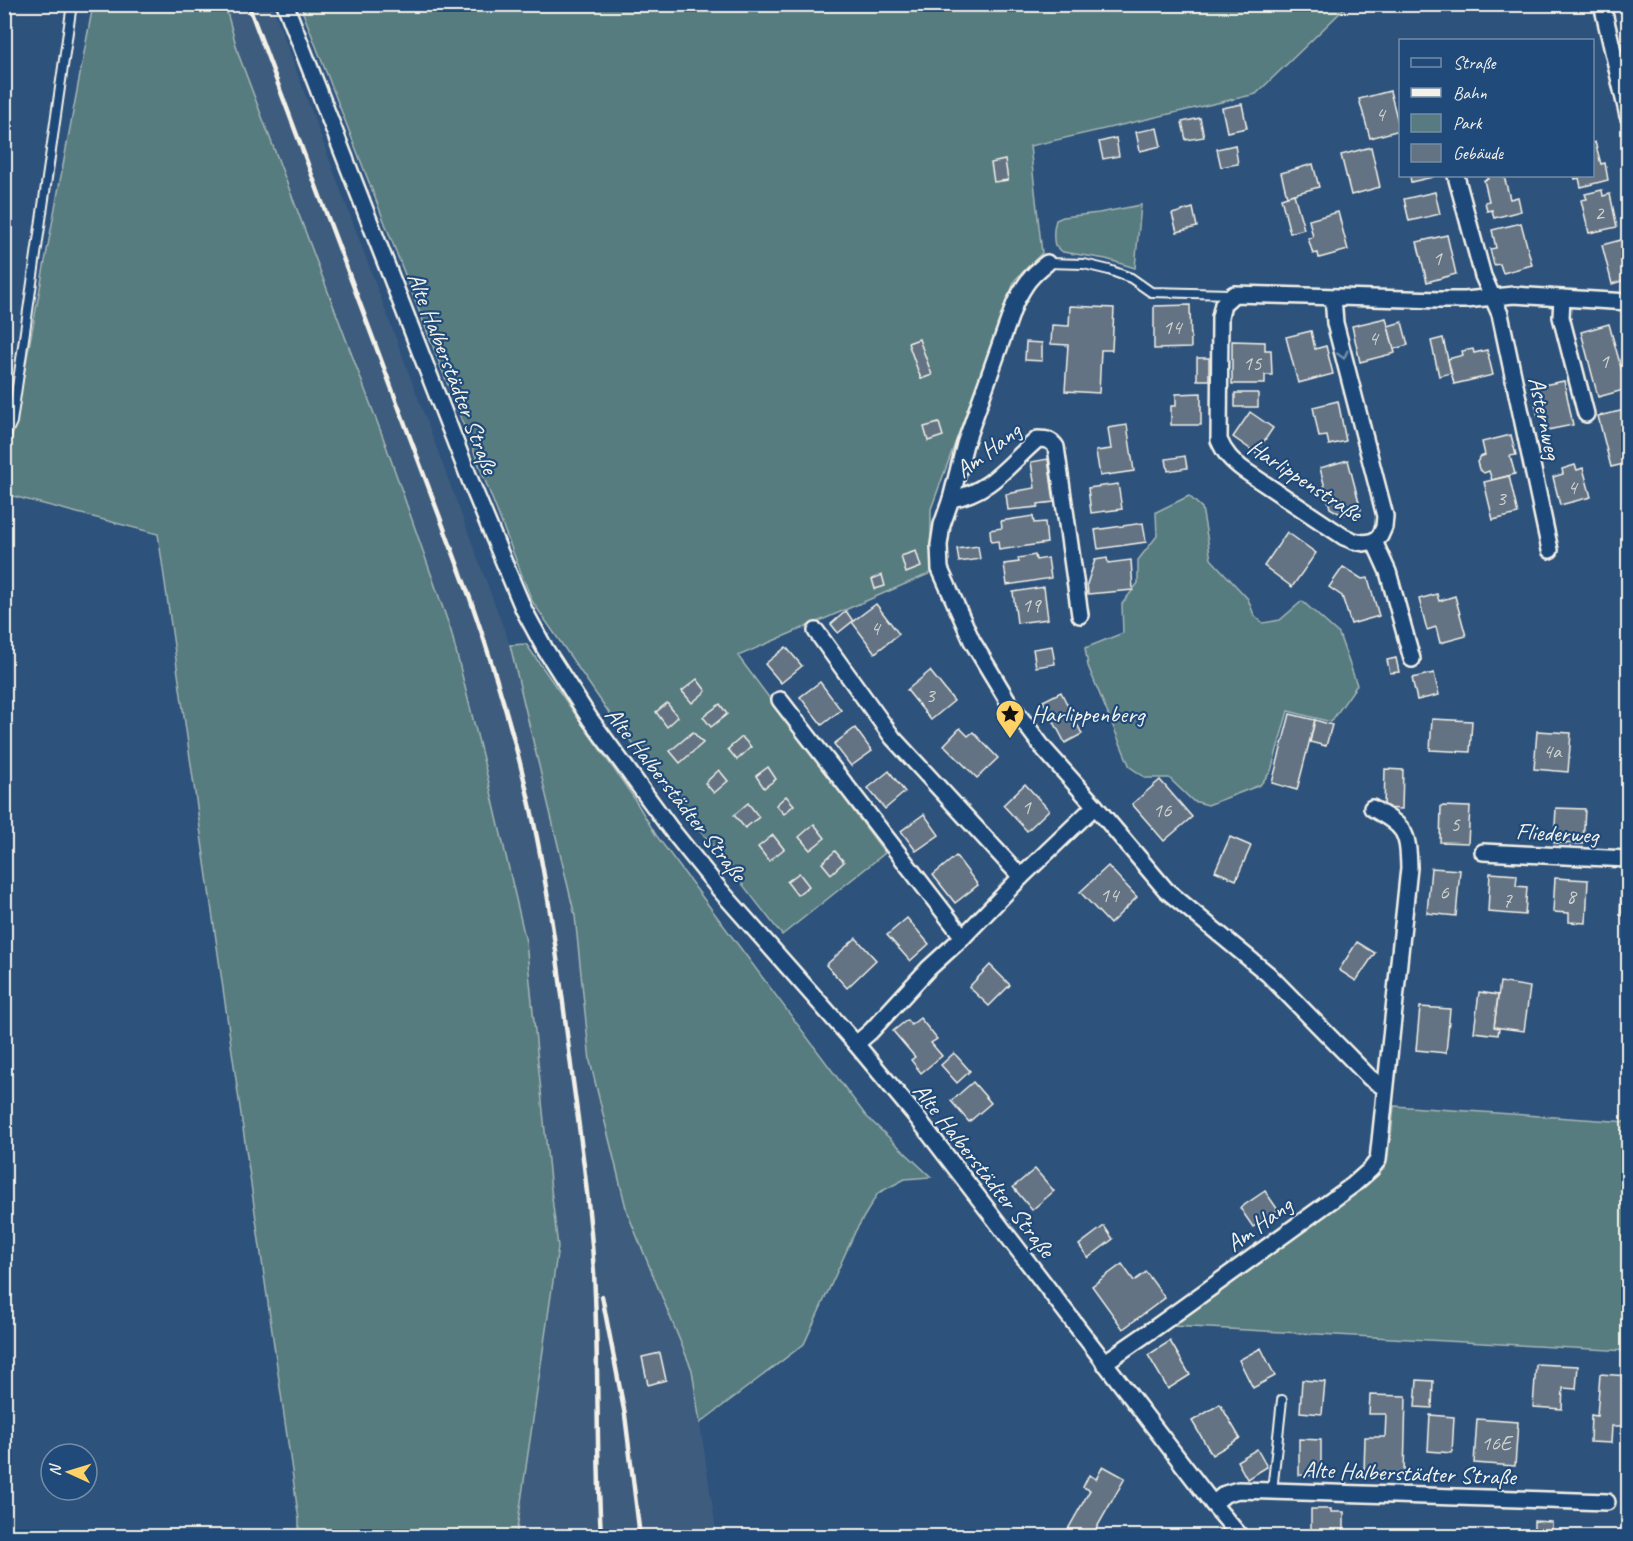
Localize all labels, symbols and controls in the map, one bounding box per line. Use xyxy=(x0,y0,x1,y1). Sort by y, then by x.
legend xyxy=(1399,39,1594,177)
text: Straße xyxy=(1453,52,1497,74)
text: Bahn xyxy=(1453,82,1488,104)
house number: 4 xyxy=(1375,101,1387,127)
text: Park xyxy=(1453,112,1483,134)
text: Gebäude xyxy=(1453,142,1504,164)
house number: 2 xyxy=(1594,200,1605,226)
house number: 1 xyxy=(1432,245,1443,271)
street label: Alte Halberstädter Straße xyxy=(401,268,506,480)
house number: 14 xyxy=(1163,314,1184,340)
house number: 4 xyxy=(1368,325,1380,351)
house number: 1 xyxy=(1599,348,1610,374)
house number: 15 xyxy=(1243,350,1263,376)
one-way arrow xyxy=(1336,350,1349,360)
street label: Asternweg xyxy=(1522,374,1569,464)
street label: Am Hang xyxy=(949,415,1028,484)
street label: Harlippenstraße xyxy=(1242,432,1370,529)
house number: 4 xyxy=(1567,474,1579,500)
house number: 3 xyxy=(1496,485,1507,511)
house number: 19 xyxy=(1022,592,1042,618)
house number: 4 xyxy=(870,615,882,641)
house number: 3 xyxy=(925,682,936,708)
place icon: Harlippenberg xyxy=(994,698,1026,740)
place label: Harlippenberg xyxy=(1031,699,1147,729)
street label: Alte Halberstädter Straße xyxy=(598,701,755,889)
house number: 4a xyxy=(1543,738,1563,764)
house number: 1 xyxy=(1021,794,1032,820)
house number: 16 xyxy=(1153,797,1172,823)
house number: 5 xyxy=(1450,811,1461,837)
street label: Fliederweg xyxy=(1515,816,1601,850)
house number: 6 xyxy=(1439,879,1449,905)
house number: 14 xyxy=(1100,882,1121,908)
house number: 8 xyxy=(1566,883,1578,909)
house number: 7 xyxy=(1502,887,1513,913)
street label: Alte Halberstädter Straße xyxy=(906,1077,1063,1265)
street label: Am Hang xyxy=(1220,1189,1299,1258)
house number: 16E xyxy=(1481,1430,1514,1456)
north arrow xyxy=(39,1442,99,1502)
street label: Alte Halberstädter Straße xyxy=(1302,1454,1518,1492)
text: N xyxy=(45,1462,66,1477)

